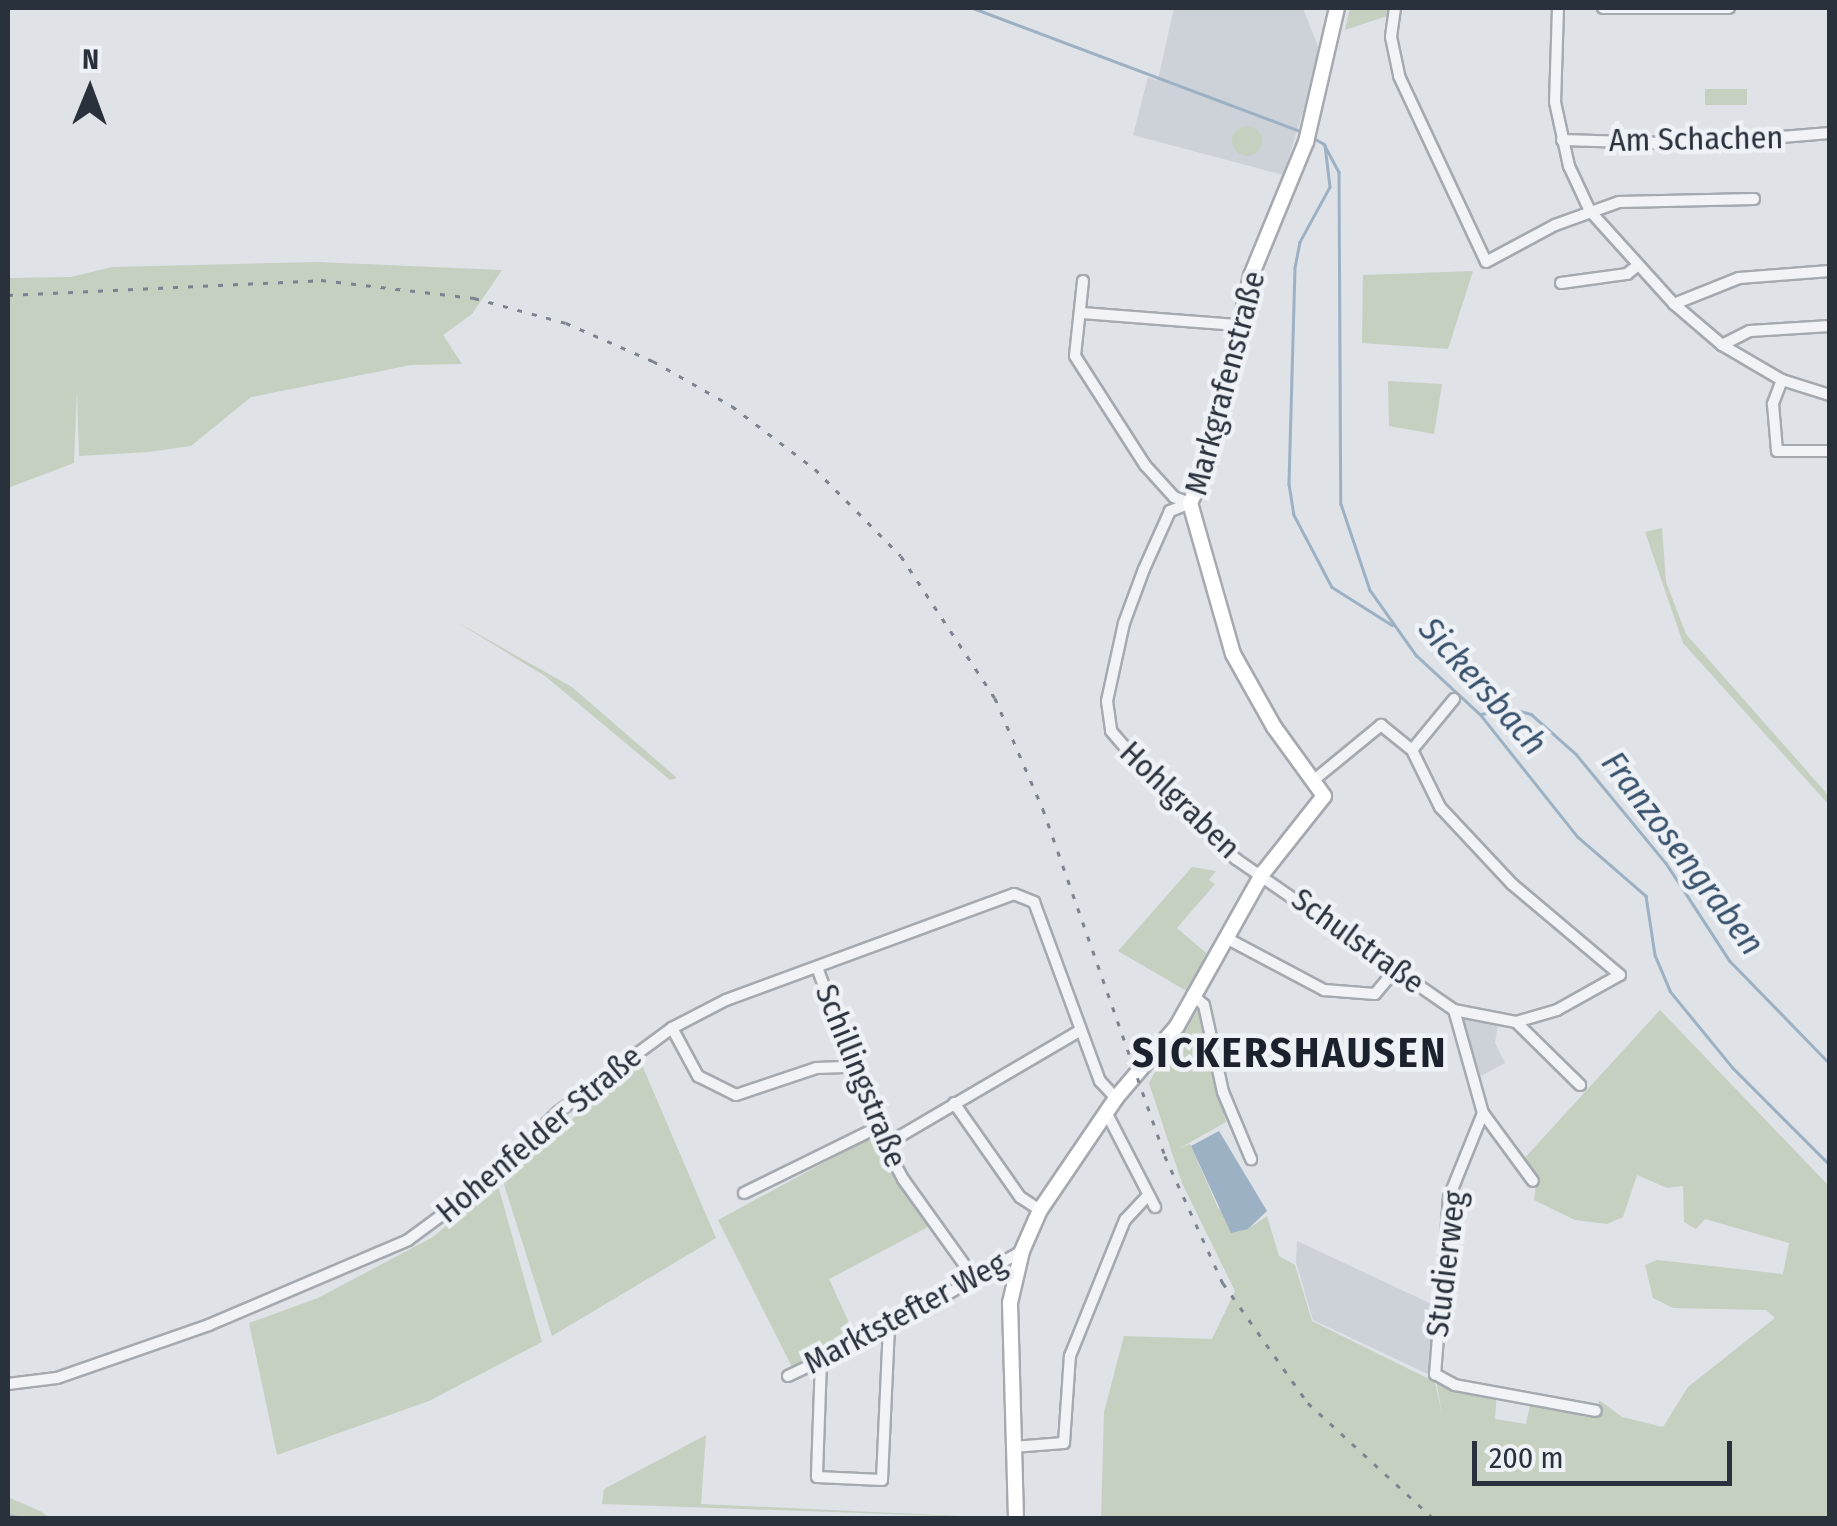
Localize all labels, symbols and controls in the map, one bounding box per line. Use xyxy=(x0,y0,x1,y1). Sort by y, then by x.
north arrow xyxy=(40,40,140,140)
text: N xyxy=(82,43,99,76)
street label: Am Schachen xyxy=(1609,118,1783,160)
street label: Markgrafenstraße xyxy=(1177,267,1273,499)
water label: Sickersbach xyxy=(1410,608,1556,764)
street label: Hohlgraben xyxy=(1112,733,1248,867)
water label: Franzosengraben xyxy=(1593,743,1773,963)
street label: Schulstraße xyxy=(1284,880,1432,1002)
street label: Schillingstraße xyxy=(807,979,915,1173)
district label: SICKERSHAUSEN xyxy=(1132,1028,1448,1078)
street label: Hohenfelder Straße xyxy=(429,1037,649,1231)
street label: Studierweg xyxy=(1418,1189,1474,1339)
street label: Marktstefter Weg xyxy=(797,1244,1013,1382)
scale bar xyxy=(1477,1421,1737,1483)
text: 200 m xyxy=(1489,1440,1564,1476)

